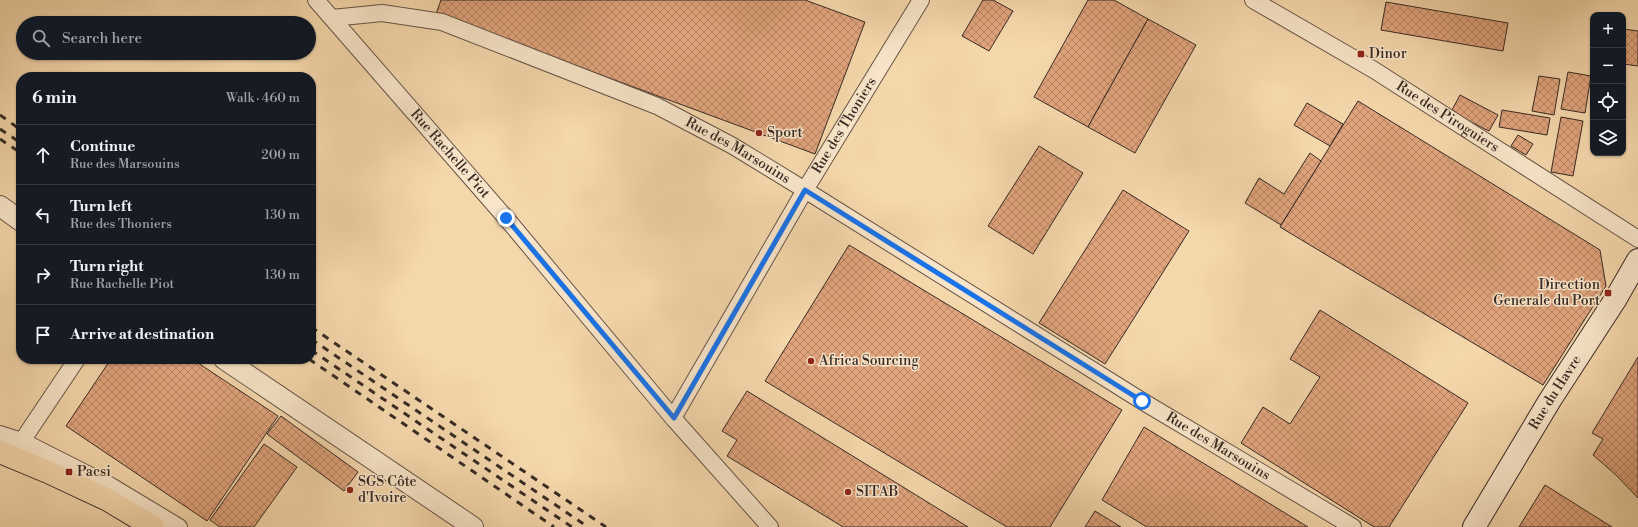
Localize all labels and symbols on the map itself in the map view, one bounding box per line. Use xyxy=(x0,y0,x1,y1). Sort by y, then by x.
place label: Dinor xyxy=(1369,45,1407,63)
marker: Dinor xyxy=(1356,49,1366,59)
street label: Rue des Thoniers xyxy=(808,74,881,177)
street label: Rue des Piroguiers xyxy=(1393,77,1502,157)
street label: Rue Rachelle Piot xyxy=(406,106,494,202)
street label: Rue des Marsouins xyxy=(682,113,794,188)
place label: Sport xyxy=(767,124,802,142)
marker: Sport xyxy=(754,128,764,138)
route end xyxy=(497,209,515,227)
place label: Direction Generale du Port xyxy=(1493,276,1601,310)
marker: Direction Generale du Port xyxy=(1603,288,1613,298)
place label: Africa Sourcing xyxy=(818,352,919,370)
street label: Rue du Havre xyxy=(1525,352,1586,433)
marker: Africa Sourcing xyxy=(806,356,816,366)
route start xyxy=(1133,392,1151,410)
street label: Rue des Marsouins xyxy=(1162,408,1273,484)
place label: Pacsi xyxy=(77,463,111,481)
marker: Pacsi xyxy=(64,467,74,477)
place label: SGS Côte d'Ivoire xyxy=(358,473,417,507)
place label: SITAB xyxy=(856,483,898,501)
marker: SGS Côte d'Ivoire xyxy=(345,485,355,495)
marker: SITAB xyxy=(843,487,853,497)

